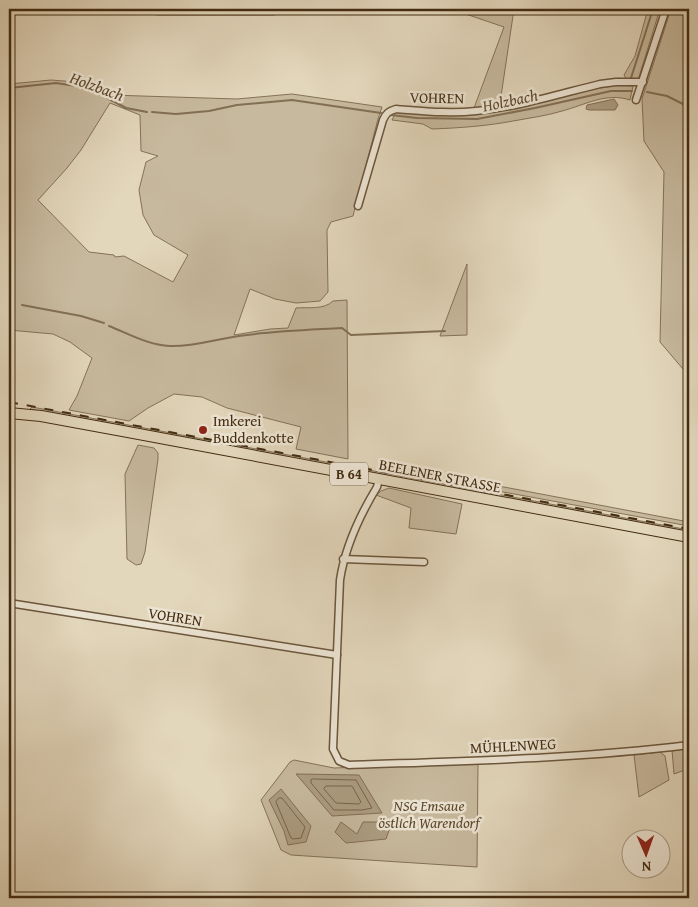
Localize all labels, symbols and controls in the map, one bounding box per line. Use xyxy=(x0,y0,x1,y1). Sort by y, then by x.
water label: Holzbach xyxy=(66,65,127,107)
water label: Holzbach xyxy=(479,82,540,118)
street label: VOHREN xyxy=(410,87,465,108)
place label: Imkerei Buddenkotte xyxy=(213,410,294,448)
marker: Imkerei Buddenkotte xyxy=(197,424,209,436)
street label: BEELENER STRASSE xyxy=(377,453,503,498)
road number: B 64 xyxy=(330,462,368,486)
street label: VOHREN xyxy=(147,602,204,631)
street label: MÜHLENWEG xyxy=(469,733,557,758)
park label: NSG Emsaue östlich Warendorf xyxy=(378,795,482,833)
north arrow xyxy=(620,830,670,880)
text: N xyxy=(641,857,651,877)

